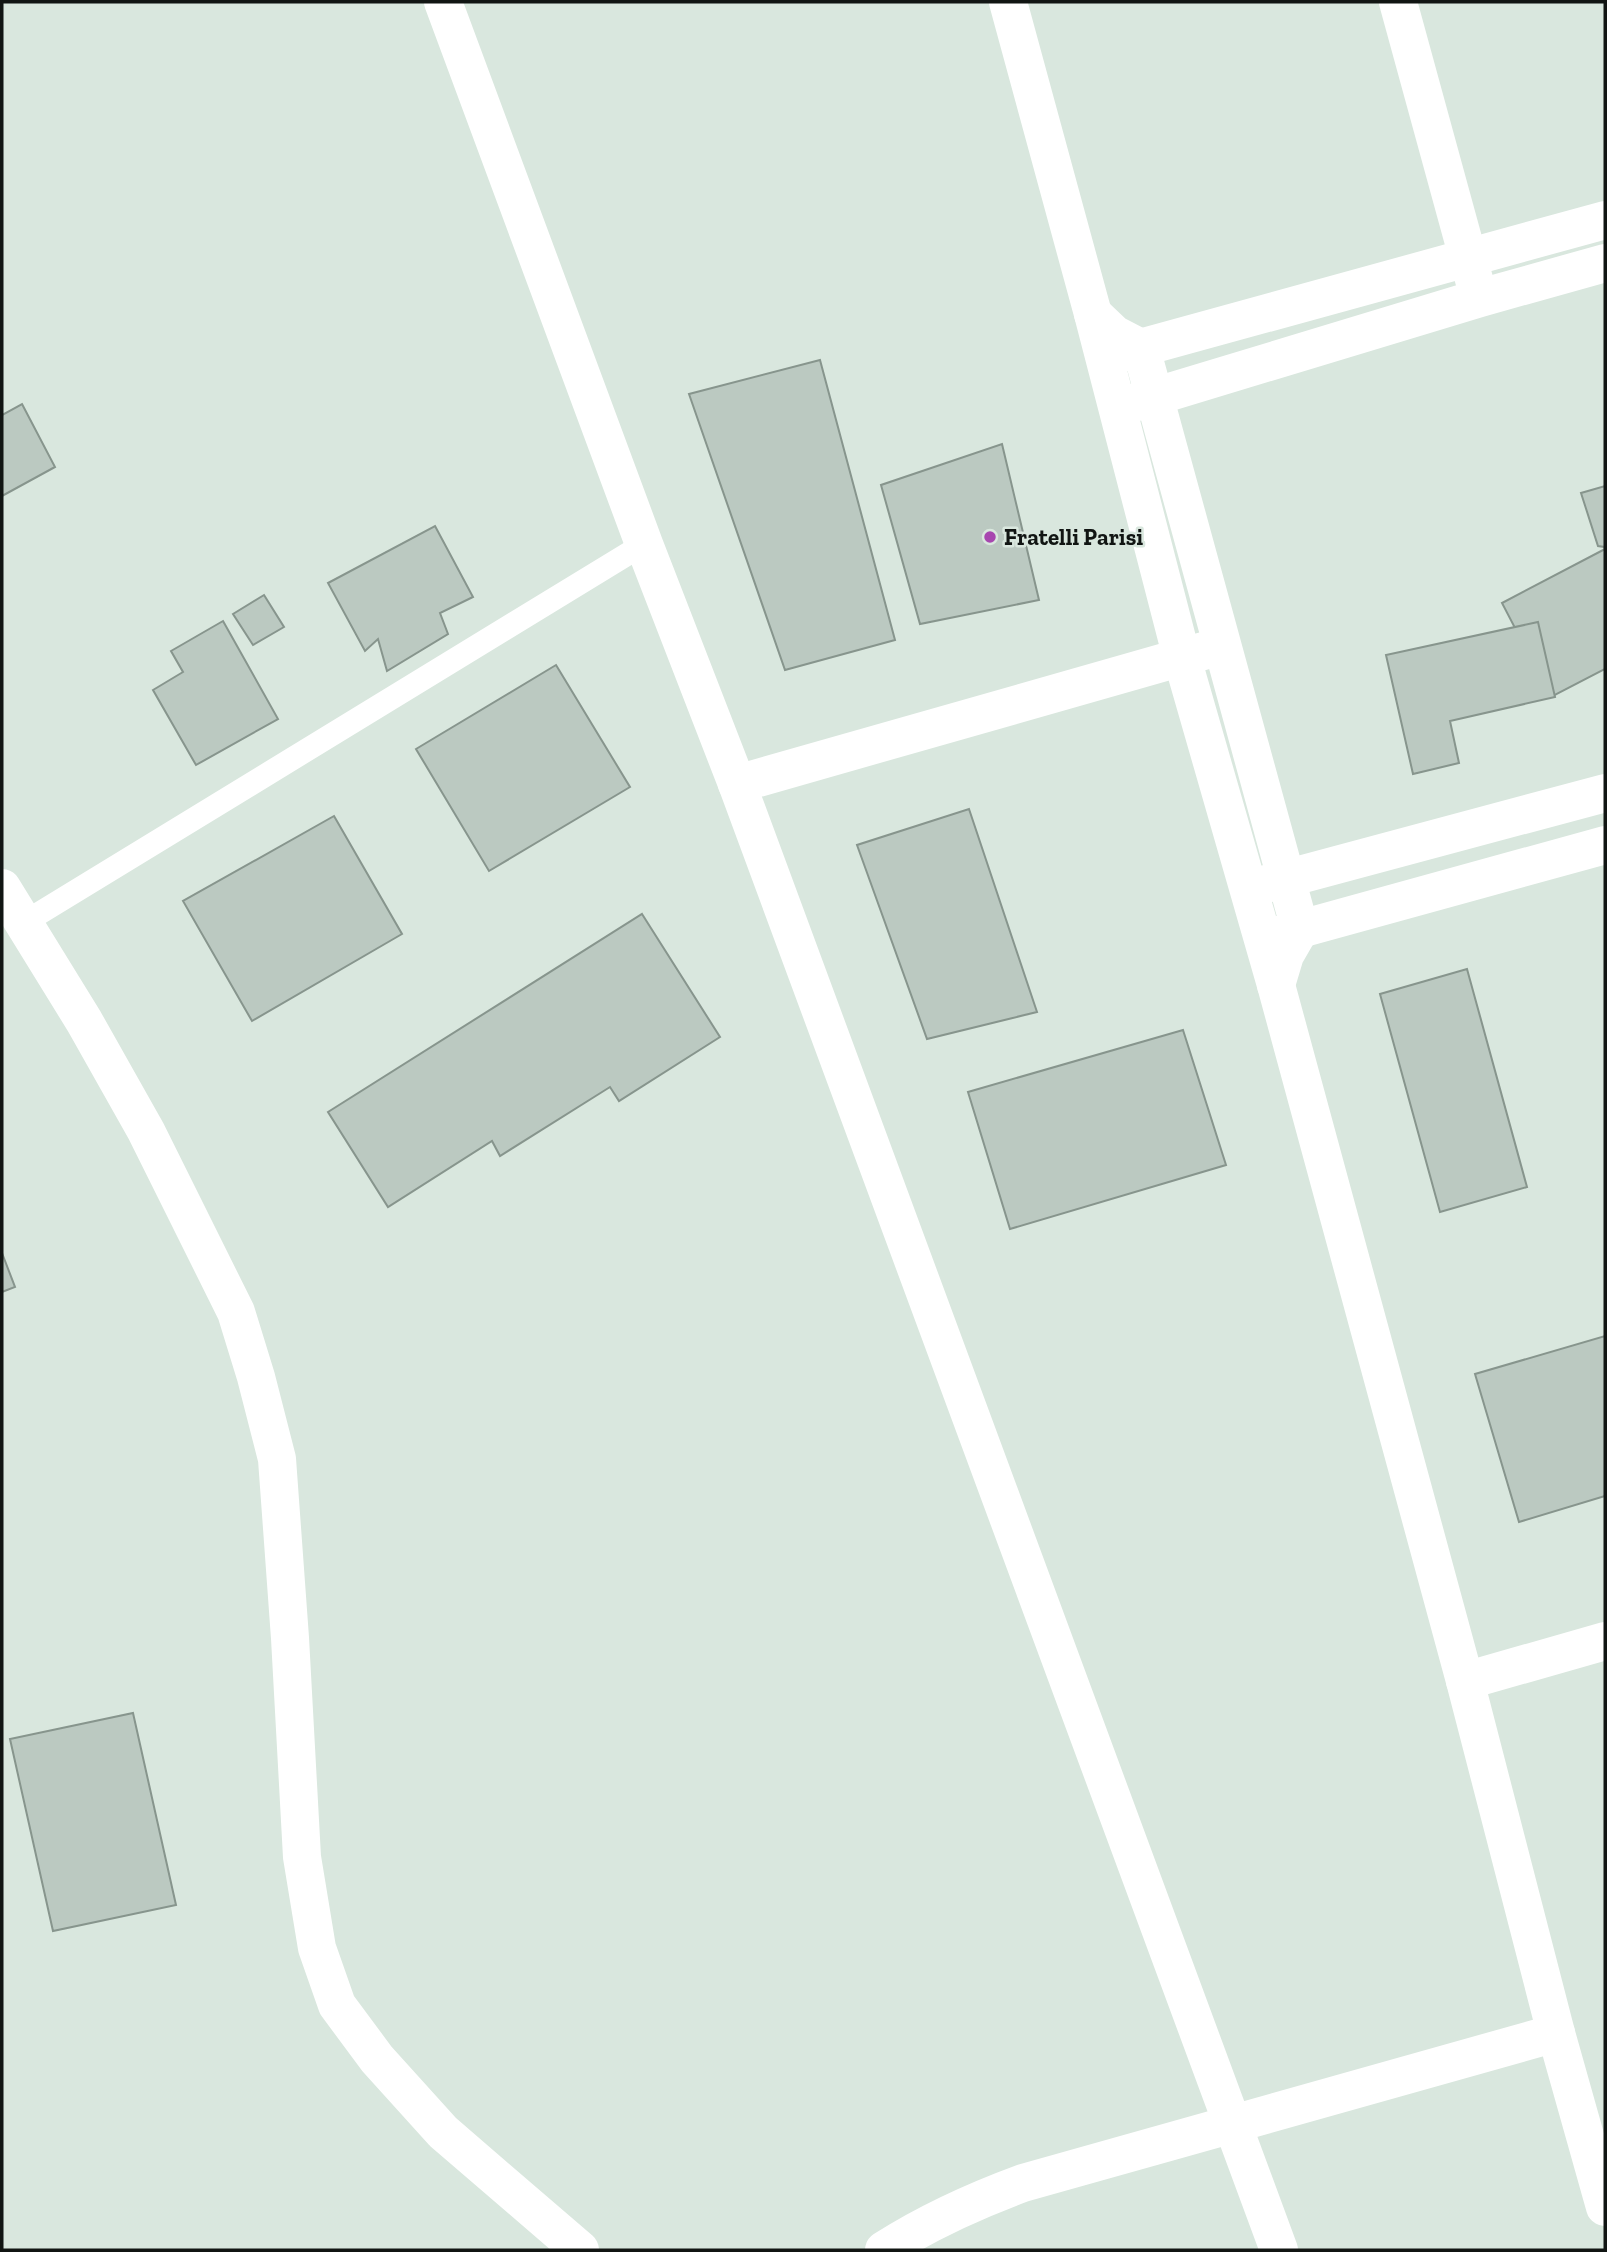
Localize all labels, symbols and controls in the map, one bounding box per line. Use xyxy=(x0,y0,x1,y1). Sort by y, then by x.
place label: Fratelli Parisi xyxy=(1004,523,1143,551)
marker: Fratelli Parisi xyxy=(982,529,998,545)

